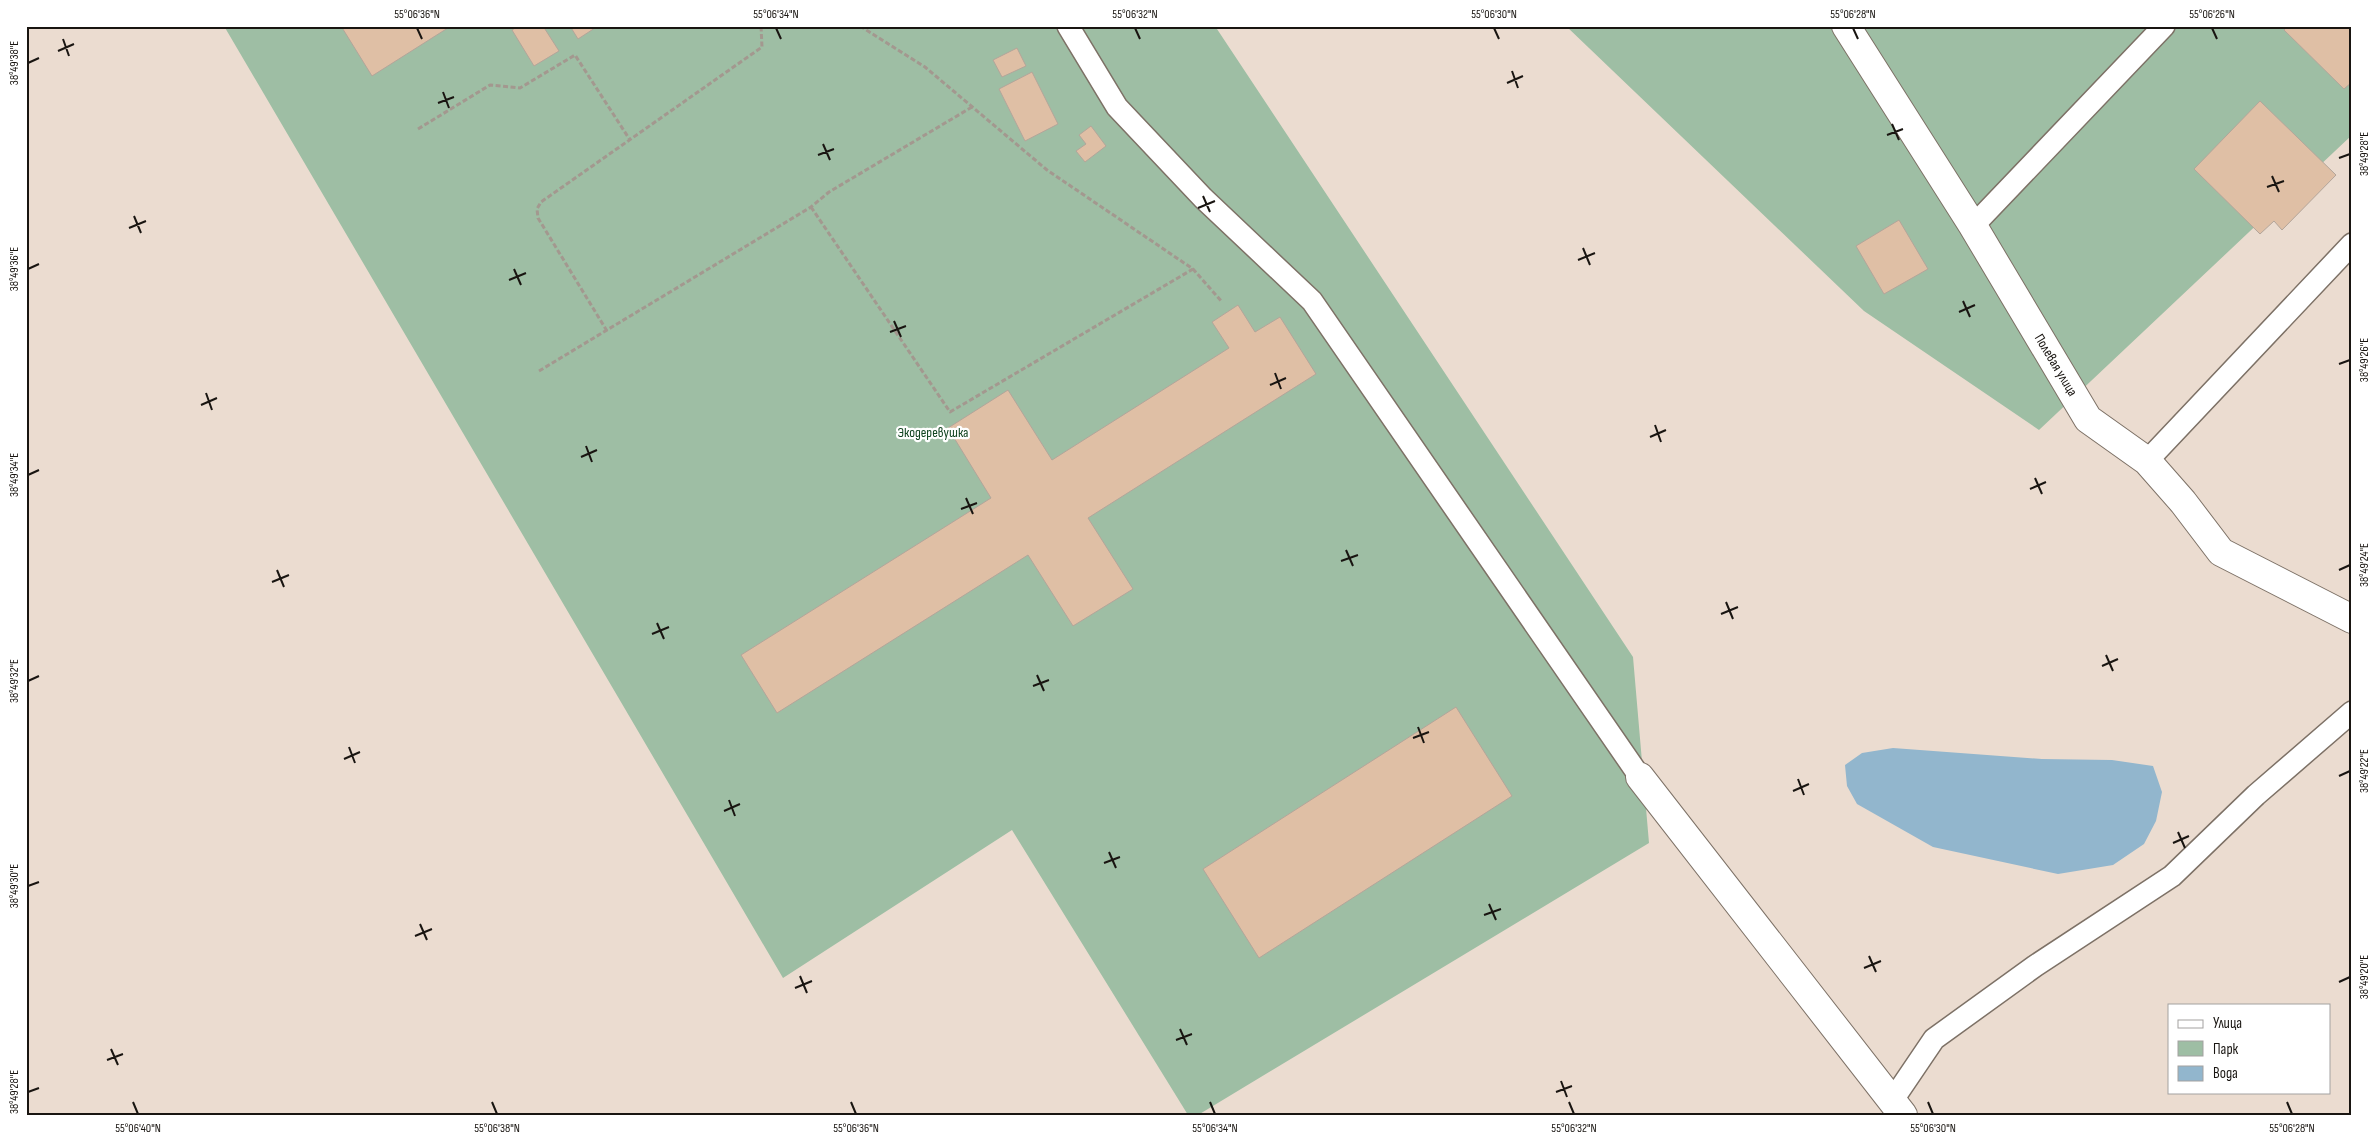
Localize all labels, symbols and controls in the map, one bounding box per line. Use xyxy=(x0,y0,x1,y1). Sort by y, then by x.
text: 55°06'36"N xyxy=(394,7,440,22)
text: 55°06'34"N xyxy=(753,7,799,22)
text: 55°06'32"N xyxy=(1112,7,1158,22)
text: 55°06'30"N xyxy=(1471,7,1517,22)
text: 55°06'28"N xyxy=(1830,7,1876,22)
text: 55°06'26"N xyxy=(2189,7,2235,22)
text: 38°49'38"E xyxy=(7,41,22,85)
text: 38°49'28"E xyxy=(2357,132,2372,176)
text: 38°49'36"E xyxy=(7,247,22,291)
street label: Полевая улица xyxy=(2031,331,2081,399)
text: 38°49'26"E xyxy=(2357,338,2372,382)
park label: Экодеревушка xyxy=(897,424,969,441)
text: 38°49'34"E xyxy=(7,453,22,497)
text: 38°49'24"E xyxy=(2357,543,2372,587)
text: 38°49'32"E xyxy=(7,659,22,703)
text: 38°49'22"E xyxy=(2357,749,2372,793)
text: 38°49'30"E xyxy=(7,864,22,908)
text: 38°49'20"E xyxy=(2357,955,2372,999)
legend xyxy=(2168,1004,2330,1094)
text: Улица xyxy=(2213,1014,2242,1033)
text: Парк xyxy=(2213,1040,2239,1059)
text: Вода xyxy=(2213,1064,2238,1083)
text: 38°49'28"E xyxy=(7,1070,22,1114)
text: 55°06'40"N xyxy=(115,1121,161,1136)
text: 55°06'38"N xyxy=(474,1121,520,1136)
text: 55°06'36"N xyxy=(833,1121,879,1136)
text: 55°06'34"N xyxy=(1192,1121,1238,1136)
text: 55°06'32"N xyxy=(1551,1121,1597,1136)
text: 55°06'30"N xyxy=(1910,1121,1956,1136)
text: 55°06'28"N xyxy=(2269,1121,2315,1136)

